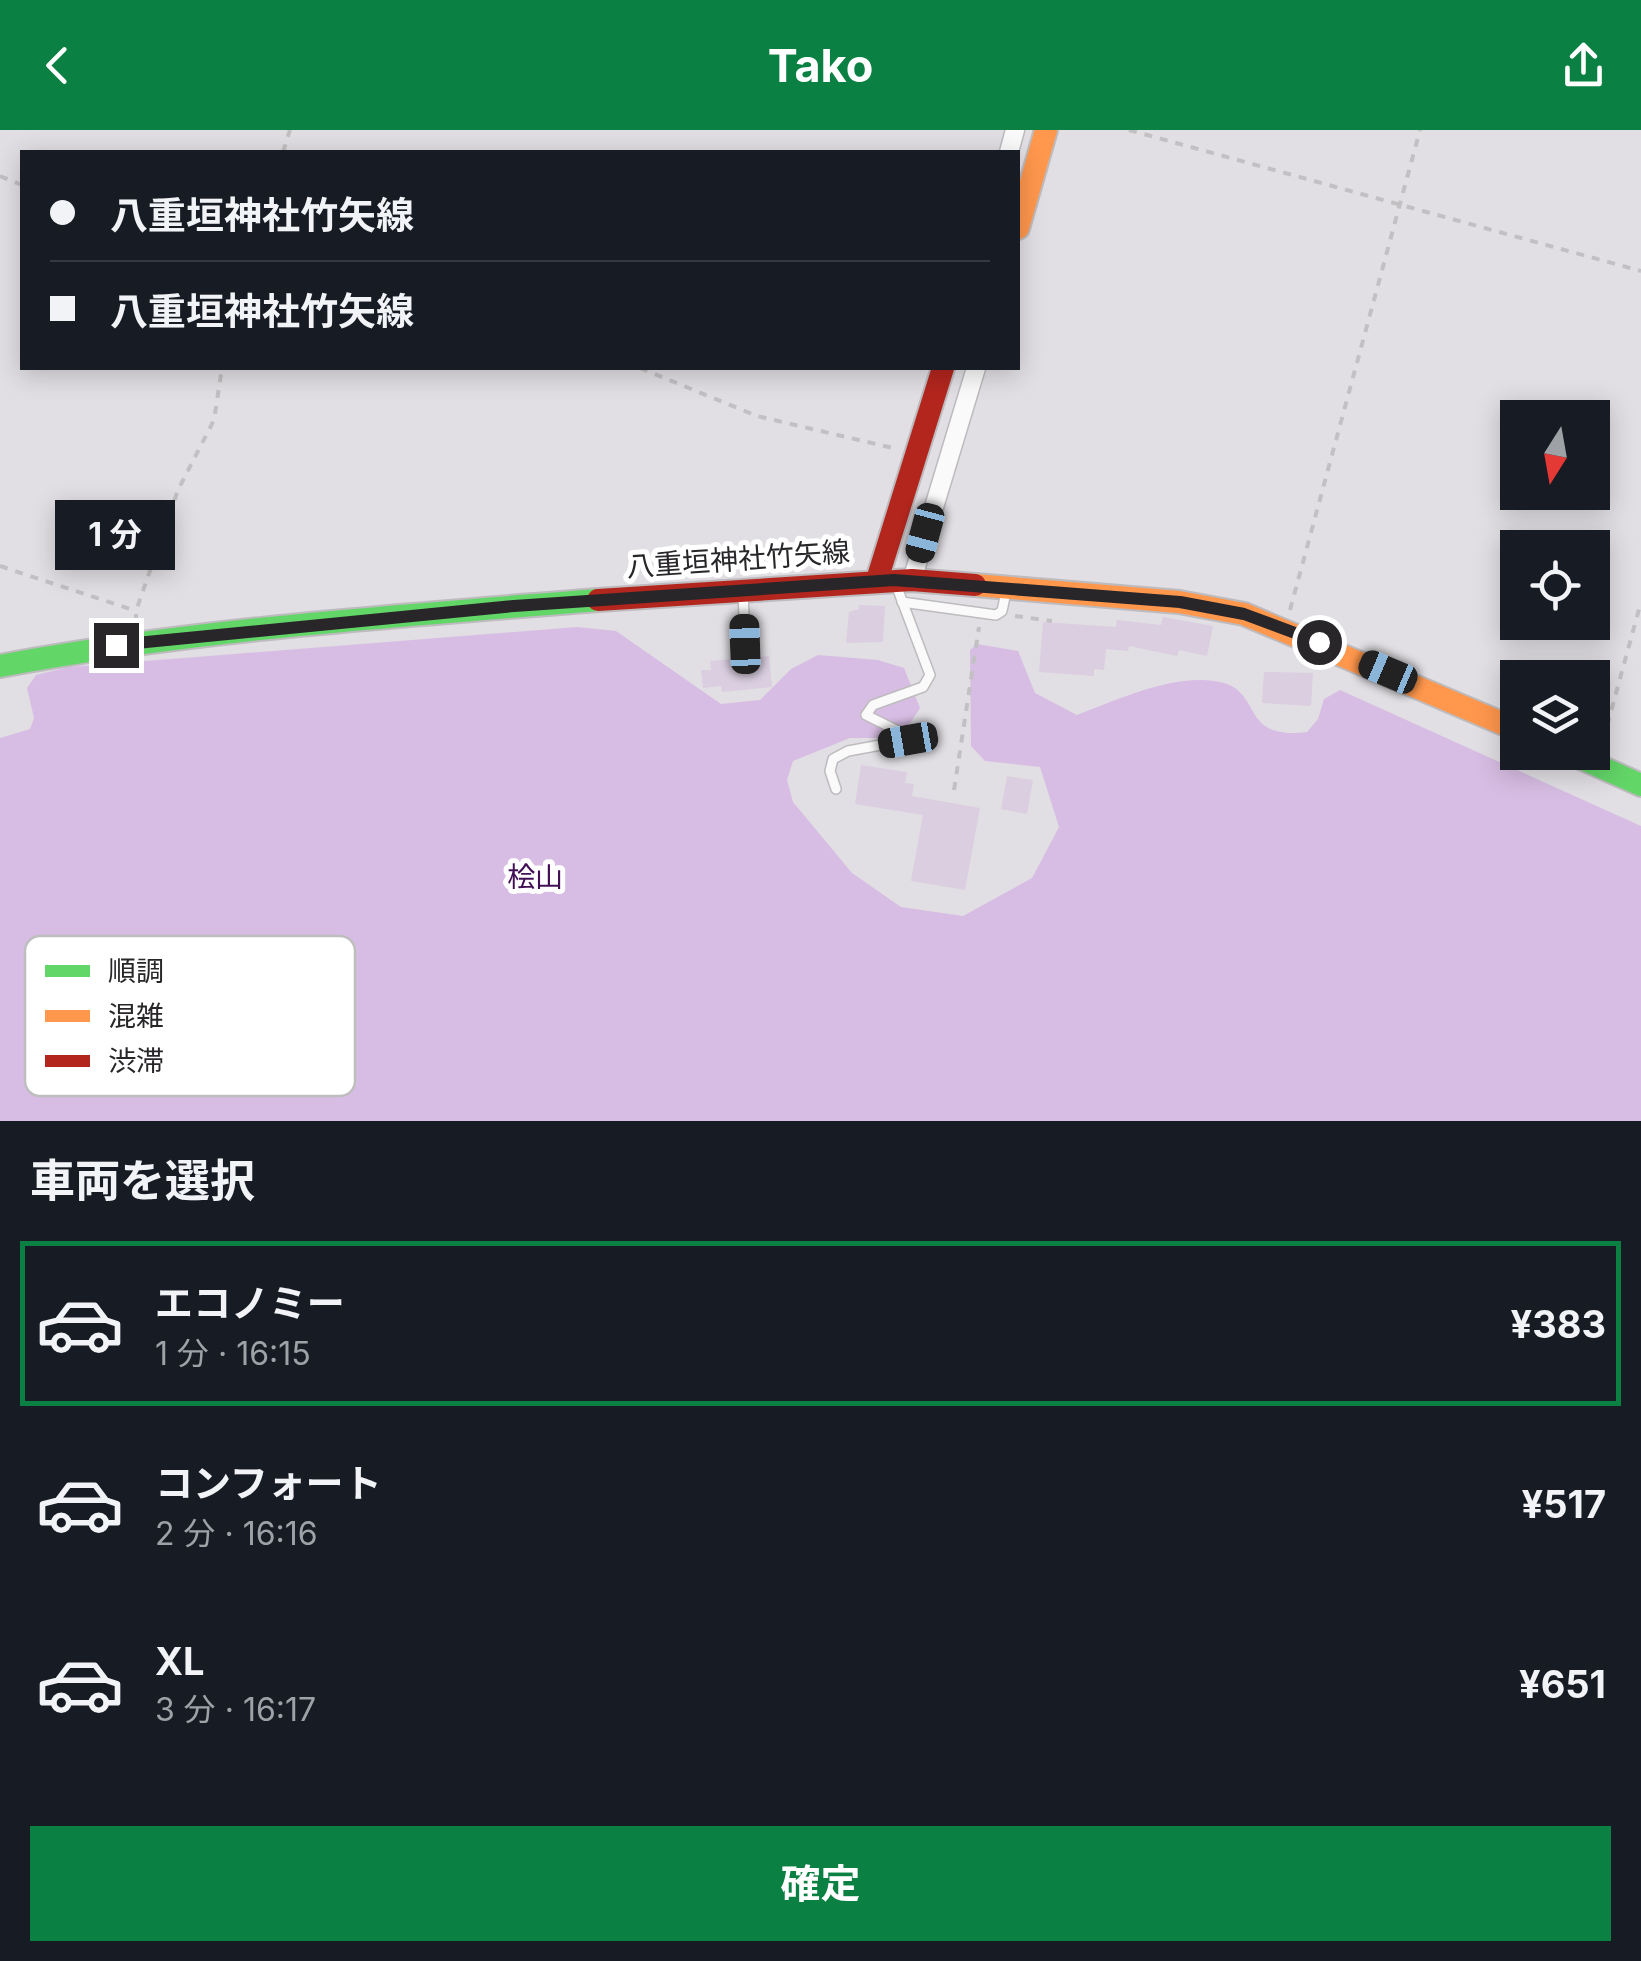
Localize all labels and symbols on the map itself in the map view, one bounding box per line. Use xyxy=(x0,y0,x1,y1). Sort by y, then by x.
north arrow xyxy=(1500,400,1610,510)
callout: 1 分 xyxy=(56,500,176,570)
car xyxy=(903,500,947,566)
street label: 八重垣神社竹矢線 xyxy=(625,534,851,584)
car xyxy=(729,613,761,675)
route start xyxy=(1297,620,1342,665)
route end xyxy=(94,623,139,668)
car xyxy=(1355,646,1421,698)
car xyxy=(876,720,940,760)
park label: 桧山 xyxy=(507,860,563,894)
legend xyxy=(25,936,355,1096)
text: 順調 xyxy=(108,954,164,988)
text: 混雑 xyxy=(108,999,164,1033)
text: 渋滞 xyxy=(108,1044,164,1078)

